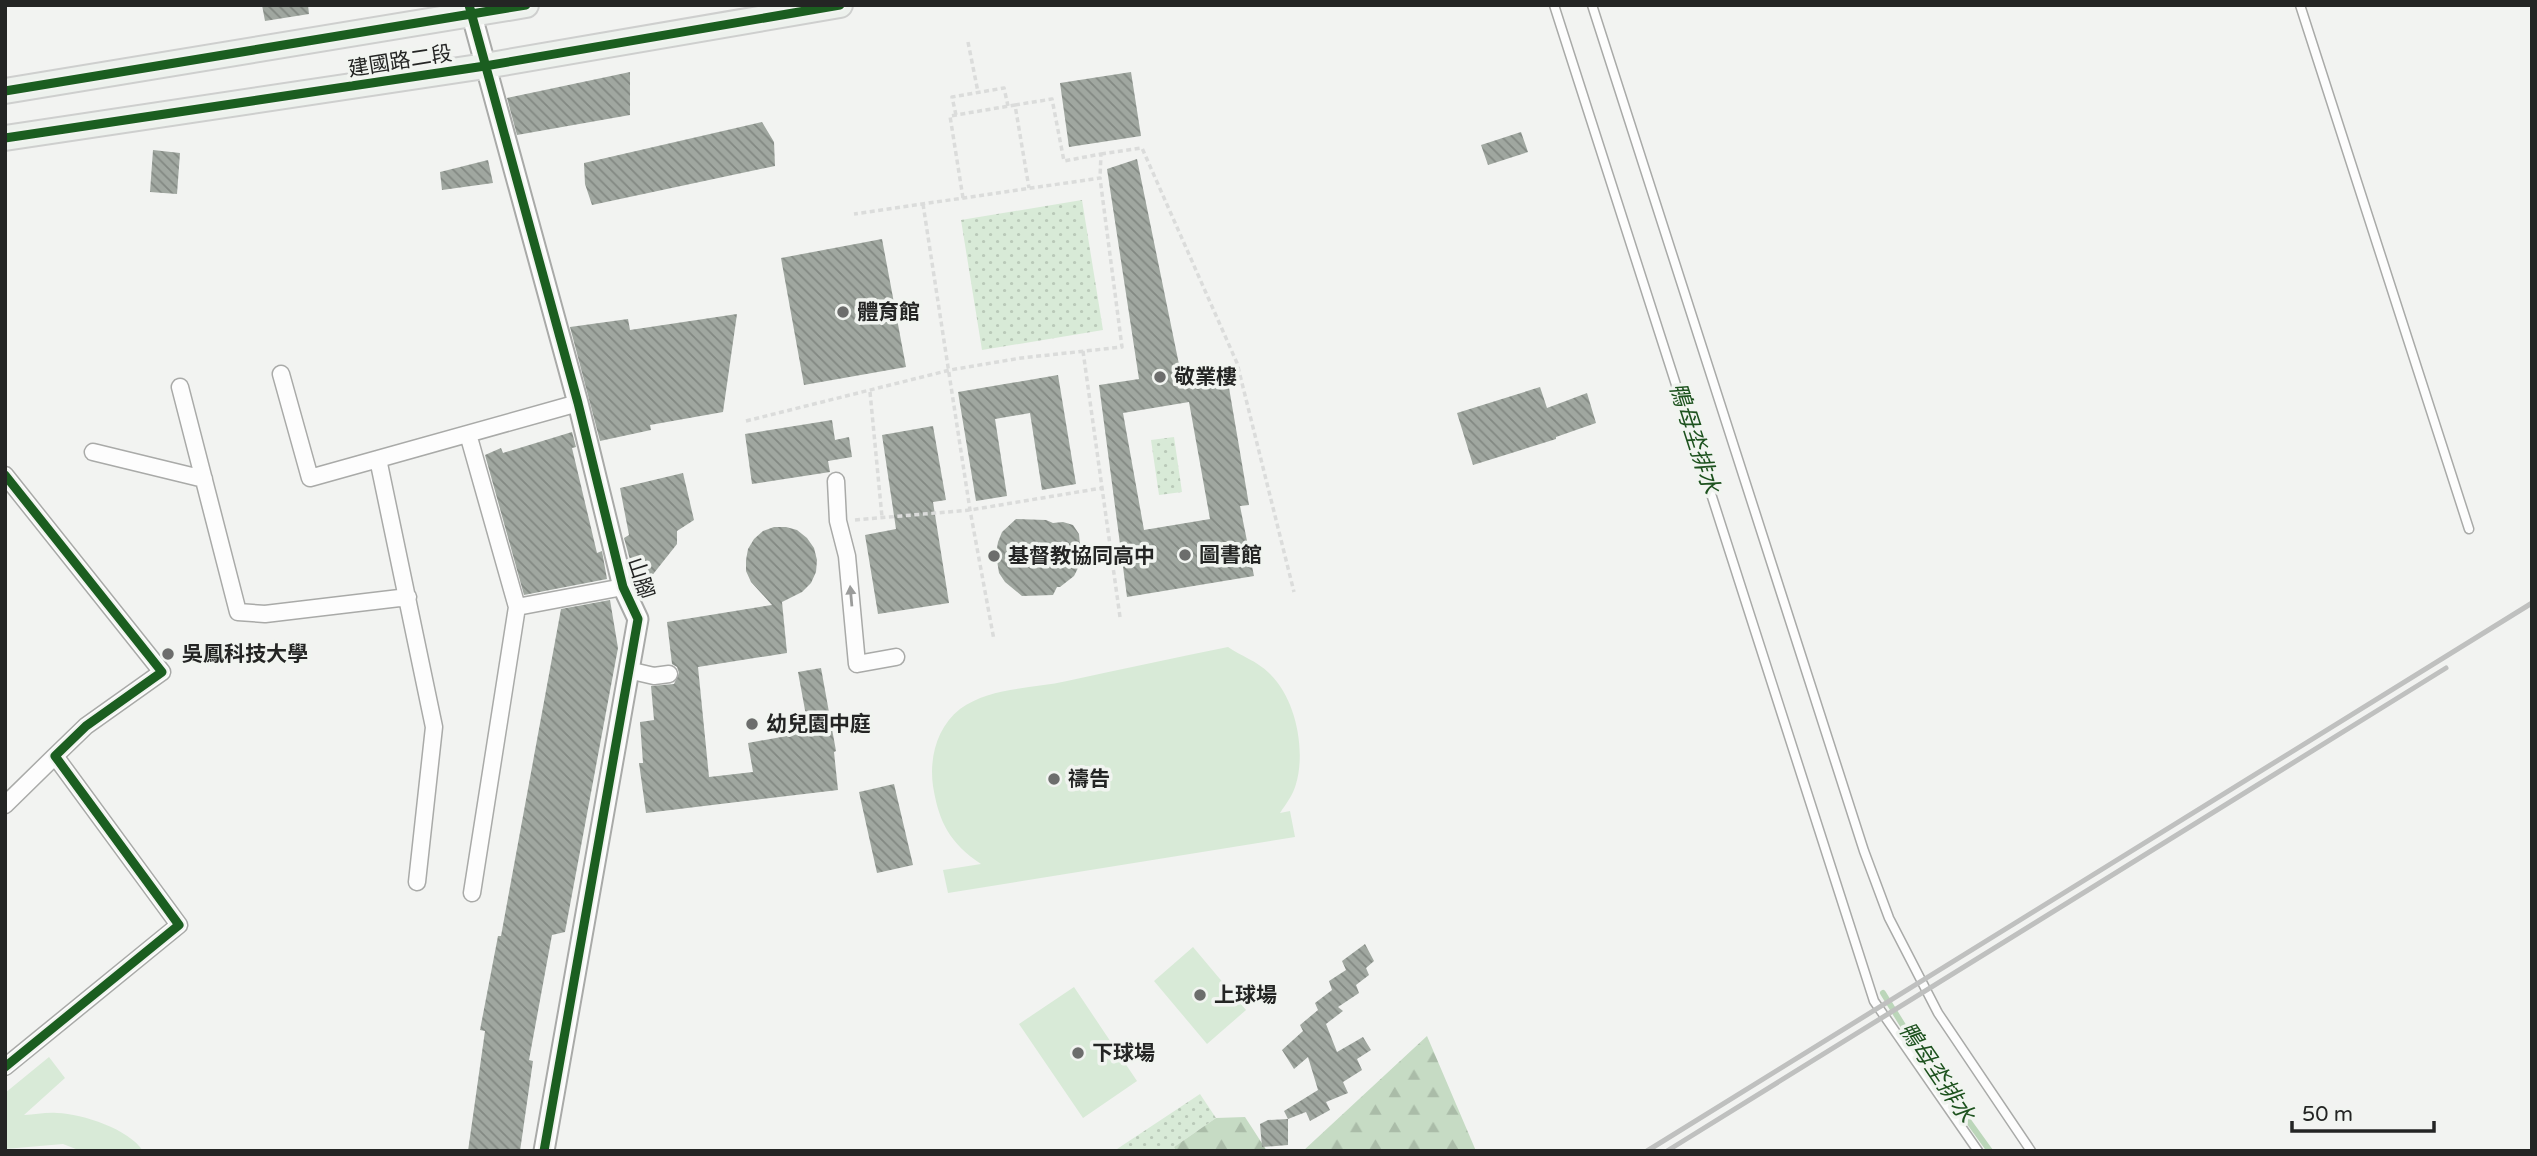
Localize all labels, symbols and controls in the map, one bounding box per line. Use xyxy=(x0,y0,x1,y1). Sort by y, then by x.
street label: 建國路二段 xyxy=(346,41,454,82)
place label: 體育館 xyxy=(857,300,920,325)
marker: 體育館 xyxy=(835,304,851,320)
place label: 敬業樓 xyxy=(1174,365,1237,390)
marker: 敬業樓 xyxy=(1152,369,1168,385)
water label: 鴨母坔排水 xyxy=(1663,379,1725,498)
place label: 圖書館 xyxy=(1199,543,1262,568)
place label: 基督教協同高中 xyxy=(1008,544,1155,569)
marker: 圖書館 xyxy=(1177,547,1193,563)
marker: 基督教協同高中 xyxy=(986,548,1002,564)
street label: 山腳 xyxy=(622,554,659,602)
one-way arrow xyxy=(845,585,856,607)
place label: 吳鳳科技大學 xyxy=(182,642,308,667)
marker: 吳鳳科技大學 xyxy=(160,646,176,662)
place label: 幼兒園中庭 xyxy=(766,712,871,737)
marker: 幼兒園中庭 xyxy=(744,716,760,732)
place label: 禱告 xyxy=(1068,767,1110,792)
marker: 禱告 xyxy=(1046,771,1062,787)
place label: 上球場 xyxy=(1214,983,1277,1008)
marker: 上球場 xyxy=(1192,987,1208,1003)
water label: 鴨母坔排水 xyxy=(1892,1017,1980,1129)
place label: 下球場 xyxy=(1092,1041,1155,1066)
marker: 下球場 xyxy=(1070,1045,1086,1061)
scale bar xyxy=(2292,1090,2434,1134)
text: 50 m xyxy=(2302,1102,2353,1127)

